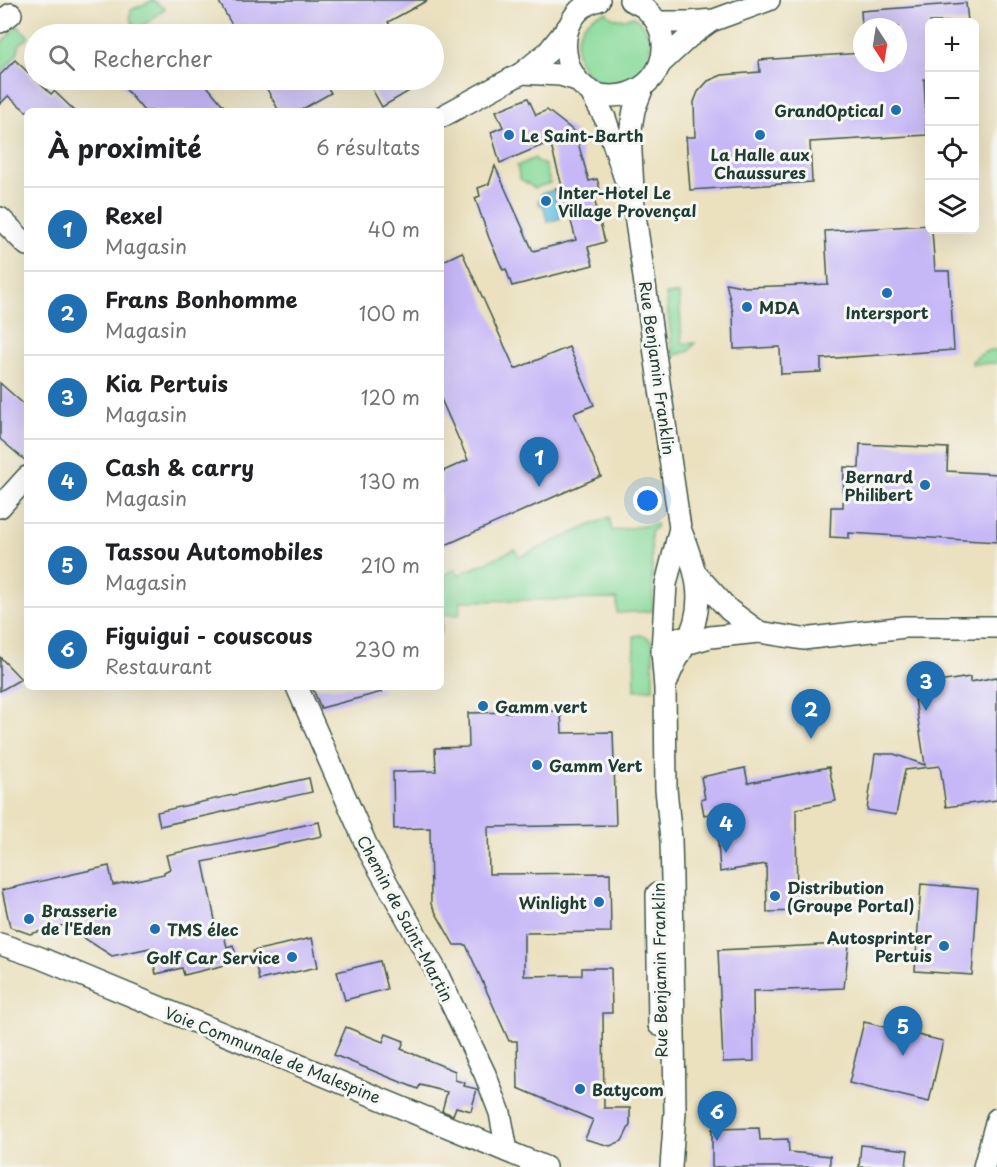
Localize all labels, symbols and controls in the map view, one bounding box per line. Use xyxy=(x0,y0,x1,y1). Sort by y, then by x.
north arrow xyxy=(853,18,907,72)
map controls xyxy=(925,18,979,234)
button: + xyxy=(925,18,979,72)
search box xyxy=(24,24,444,90)
icon: search xyxy=(45,41,78,74)
text: Rechercher xyxy=(93,41,212,74)
button: − xyxy=(925,72,979,126)
place label: GrandOptical xyxy=(774,98,884,122)
marker: GrandOptical xyxy=(889,103,903,117)
place label: Le Saint-Barth xyxy=(521,123,644,147)
button: locate xyxy=(925,126,979,180)
text: À proximité xyxy=(48,128,202,167)
marker: Le Saint-Barth xyxy=(502,128,516,142)
marker: La Halle aux Chaussures xyxy=(753,128,767,142)
text: 6 résultats xyxy=(316,132,420,162)
place label: La Halle aux Chaussures xyxy=(711,142,809,184)
place label: Inter-Hotel Le Village Provençal xyxy=(558,180,697,222)
button: layers xyxy=(925,180,979,234)
marker: Inter-Hotel Le Village Provençal xyxy=(539,194,553,208)
text: Rexel xyxy=(105,198,162,231)
text: 1 xyxy=(63,214,72,244)
text: 40 m xyxy=(368,214,420,244)
text: Magasin xyxy=(105,231,187,261)
street label: Rue Benjamin Franklin xyxy=(634,280,682,456)
text: Frans Bonhomme xyxy=(105,282,298,315)
marker: Intersport xyxy=(880,286,894,300)
place label: MDA xyxy=(759,295,800,319)
text: 2 xyxy=(60,298,75,328)
text: 100 m xyxy=(359,298,420,328)
marker: MDA xyxy=(740,300,754,314)
place label: Intersport xyxy=(845,300,929,324)
text: Magasin xyxy=(105,315,187,345)
text: Kia Pertuis xyxy=(105,366,228,399)
text: 3 xyxy=(61,382,74,412)
text: 120 m xyxy=(361,382,420,412)
text: Magasin xyxy=(105,399,187,429)
pin: 1 xyxy=(520,438,558,487)
text: Cash & carry xyxy=(105,450,254,483)
place label: Bernard Philibert xyxy=(845,464,913,506)
text: 4 xyxy=(61,466,74,496)
text: 130 m xyxy=(360,466,420,496)
marker: Bernard Philibert xyxy=(918,478,932,492)
text: Magasin xyxy=(105,483,187,513)
your location xyxy=(633,486,662,515)
text: Tassou Automobiles xyxy=(105,534,323,567)
text: 5 xyxy=(61,550,74,580)
text: 210 m xyxy=(361,550,420,580)
text: Magasin xyxy=(105,567,187,597)
text: Figuigui - couscous xyxy=(105,618,312,651)
text: 6 xyxy=(60,634,75,664)
text: 230 m xyxy=(355,634,420,664)
text: Restaurant xyxy=(105,651,212,681)
pin: 3 xyxy=(906,662,946,711)
pin: 2 xyxy=(792,690,830,739)
place label: Gamm vert xyxy=(495,694,588,718)
marker: Gamm vert xyxy=(476,699,490,713)
place label: Gamm Vert xyxy=(549,753,643,777)
marker: Gamm Vert xyxy=(530,758,544,772)
pin: 4 xyxy=(706,804,746,853)
street label: Chemin de Saint-Martin xyxy=(352,830,460,1006)
place label: Distribution (Groupe Portal) xyxy=(787,875,914,917)
street label: Rue Benjamin Franklin xyxy=(645,882,673,1058)
marker: Distribution (Groupe Portal) xyxy=(768,889,782,903)
place label: Winlight xyxy=(519,890,587,914)
marker: Winlight xyxy=(592,895,606,909)
place label: Brasserie de l'Eden xyxy=(41,898,118,940)
marker: Brasserie de l'Eden xyxy=(22,912,36,926)
place label: TMS élec xyxy=(167,917,239,941)
marker: TMS élec xyxy=(148,922,162,936)
place label: Autosprinter Pertuis xyxy=(827,925,933,967)
marker: Autosprinter Pertuis xyxy=(937,939,951,953)
place label: Golf Car Service xyxy=(146,945,280,969)
marker: Golf Car Service xyxy=(285,950,299,964)
street label: Voie Communale de Malespine xyxy=(161,1000,385,1108)
pin: 5 xyxy=(884,1006,922,1056)
place label: Batycom xyxy=(592,1077,664,1101)
marker: Batycom xyxy=(573,1082,587,1096)
pin: 6 xyxy=(698,1092,736,1141)

